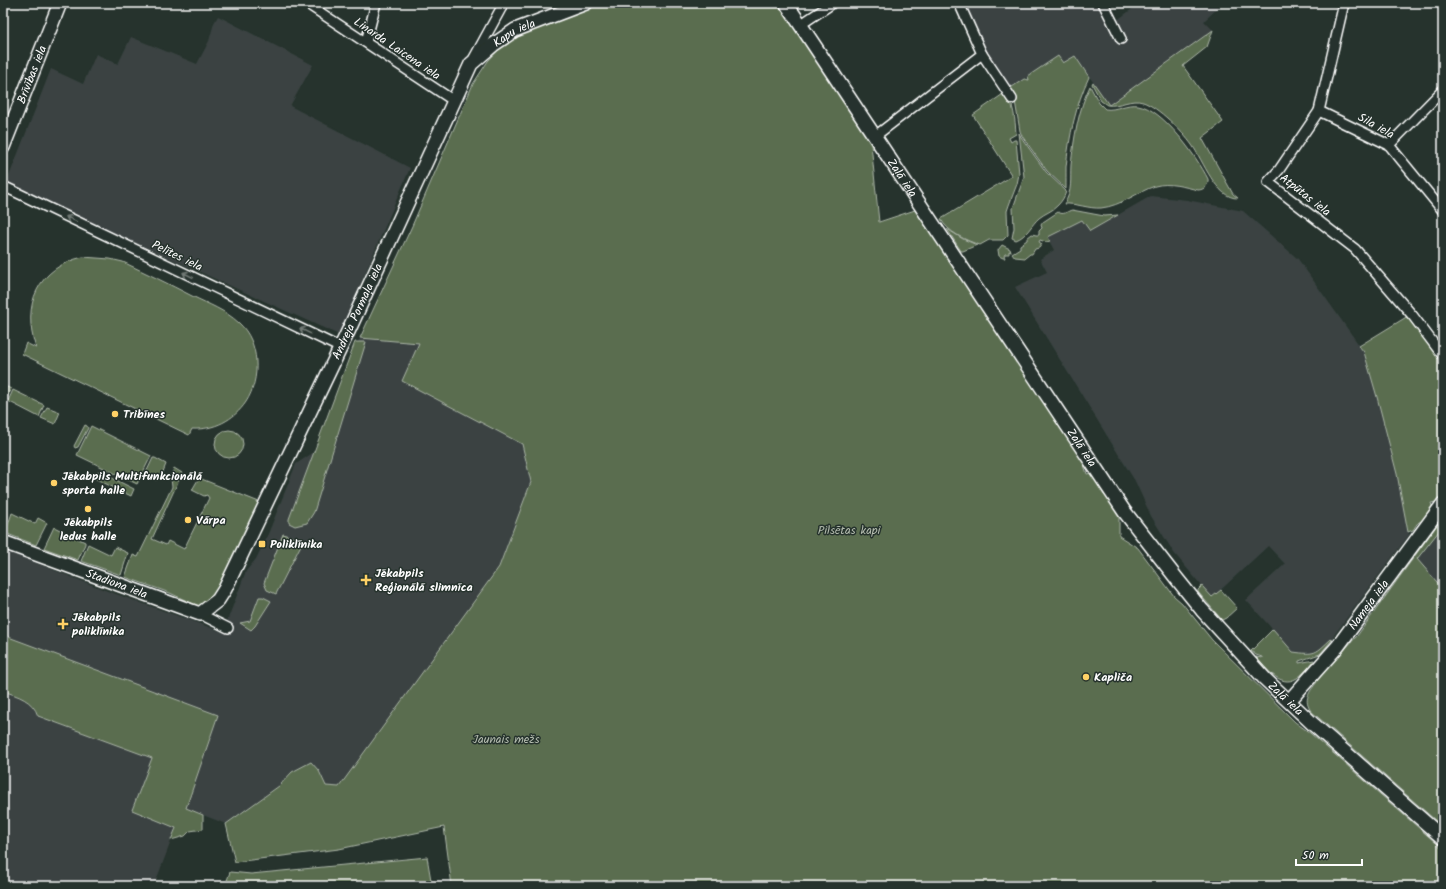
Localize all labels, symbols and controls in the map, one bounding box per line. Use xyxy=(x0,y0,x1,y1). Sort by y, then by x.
street label: Linarda Laicena iela xyxy=(350,13,445,85)
street label: Kapu iela xyxy=(489,14,538,52)
street label: Brīvības iela xyxy=(12,42,52,106)
street label: Sila iela xyxy=(1354,108,1398,144)
street label: Zaļā iela xyxy=(882,155,922,201)
street label: Atpūtas iela xyxy=(1275,169,1335,221)
one-way arrow xyxy=(65,215,77,222)
street label: Pelītes iela xyxy=(148,236,206,277)
street label: Andreja Pormaļa iela xyxy=(327,260,388,363)
one-way arrow xyxy=(183,271,195,278)
one-way arrow xyxy=(300,327,312,334)
place label: Tribīnes xyxy=(123,405,165,424)
marker: Tribīnes xyxy=(110,409,120,419)
street label: Zaļā iela xyxy=(1062,424,1102,471)
place label: Jēkabpils Multifunkcionālā sporta halle xyxy=(62,467,204,500)
marker: Jēkabpils Multifunkcionālā sporta halle xyxy=(49,478,59,488)
marker: Jēkabpils ledus halle xyxy=(83,504,93,514)
place label: Vārpa xyxy=(196,511,226,530)
place label: Jēkabpils ledus halle xyxy=(60,513,116,546)
marker: Vārpa xyxy=(183,515,193,525)
park label: Pilsētas kapi xyxy=(818,521,882,540)
place label: Poliklīnika xyxy=(270,535,322,554)
marker: Poliklīnika xyxy=(257,539,267,549)
street label: Stadiona iela xyxy=(83,564,151,604)
place label: Jēkabpils Reģionālā slimnīca xyxy=(375,564,473,597)
marker: Jēkabpils Reģionālā slimnīca xyxy=(360,574,372,586)
street label: Nameja iela xyxy=(1343,575,1394,634)
place label: Jēkabpils poliklīnika xyxy=(71,608,124,641)
marker: Jēkabpils poliklīnika xyxy=(57,618,69,630)
place label: Kapliča xyxy=(1094,668,1132,687)
marker: Kapliča xyxy=(1081,672,1091,682)
street label: Zaļā iela xyxy=(1263,677,1308,720)
park label: Jaunais mežs xyxy=(472,730,540,749)
scale bar xyxy=(1296,841,1362,867)
text: 50 m xyxy=(1302,846,1329,865)

